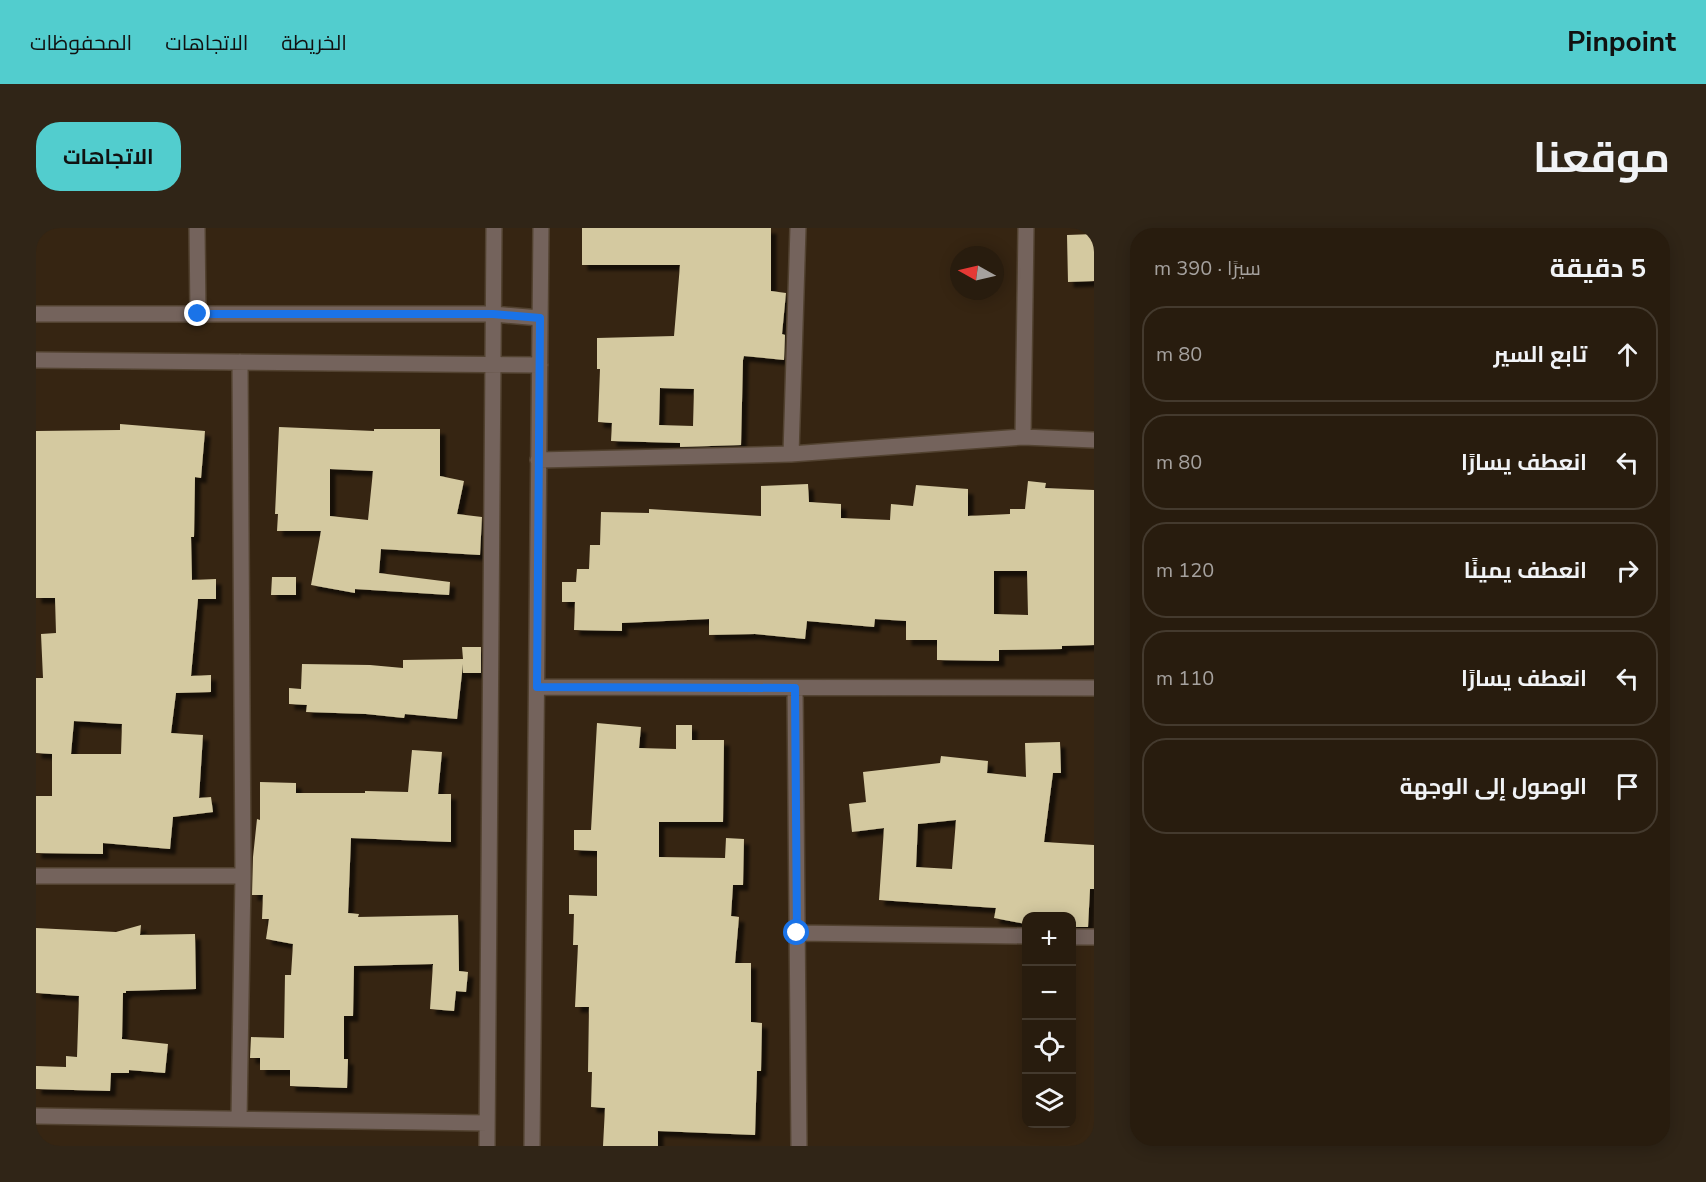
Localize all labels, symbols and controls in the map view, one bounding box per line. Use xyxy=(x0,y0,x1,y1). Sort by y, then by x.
text: Pinpoint xyxy=(1567,23,1676,61)
text: المحفوظات xyxy=(30,29,132,57)
text: الاتجاهات xyxy=(165,29,248,57)
text: الخريطة xyxy=(281,29,347,57)
button: الاتجاهات xyxy=(36,122,181,191)
text: موقعنا xyxy=(1533,130,1670,187)
north arrow xyxy=(950,246,1004,300)
text: 5 دقيقة xyxy=(1550,251,1646,286)
text: سيرًا · 390 m xyxy=(1154,255,1261,282)
route end xyxy=(184,300,210,326)
icon: ahead xyxy=(1611,338,1644,371)
text: تابع السير xyxy=(1494,340,1587,370)
text: 80 m xyxy=(1156,341,1202,368)
icon: left xyxy=(1611,446,1644,479)
text: انعطف يسارًا xyxy=(1461,448,1587,478)
text: 80 m xyxy=(1156,449,1202,476)
icon: right xyxy=(1611,554,1644,587)
text: انعطف يمينًا xyxy=(1464,556,1587,586)
text: 120 m xyxy=(1156,557,1214,584)
icon: left xyxy=(1611,662,1644,695)
text: انعطف يسارًا xyxy=(1461,664,1587,694)
text: 110 m xyxy=(1156,665,1214,692)
icon: arrive xyxy=(1611,770,1644,803)
text: الوصول إلى الوجهة xyxy=(1400,772,1587,802)
map controls xyxy=(1022,912,1076,1128)
button: + xyxy=(1022,912,1076,966)
route start xyxy=(783,919,809,945)
button: − xyxy=(1022,966,1076,1020)
button: locate xyxy=(1022,1020,1076,1074)
button: layers xyxy=(1022,1074,1076,1128)

